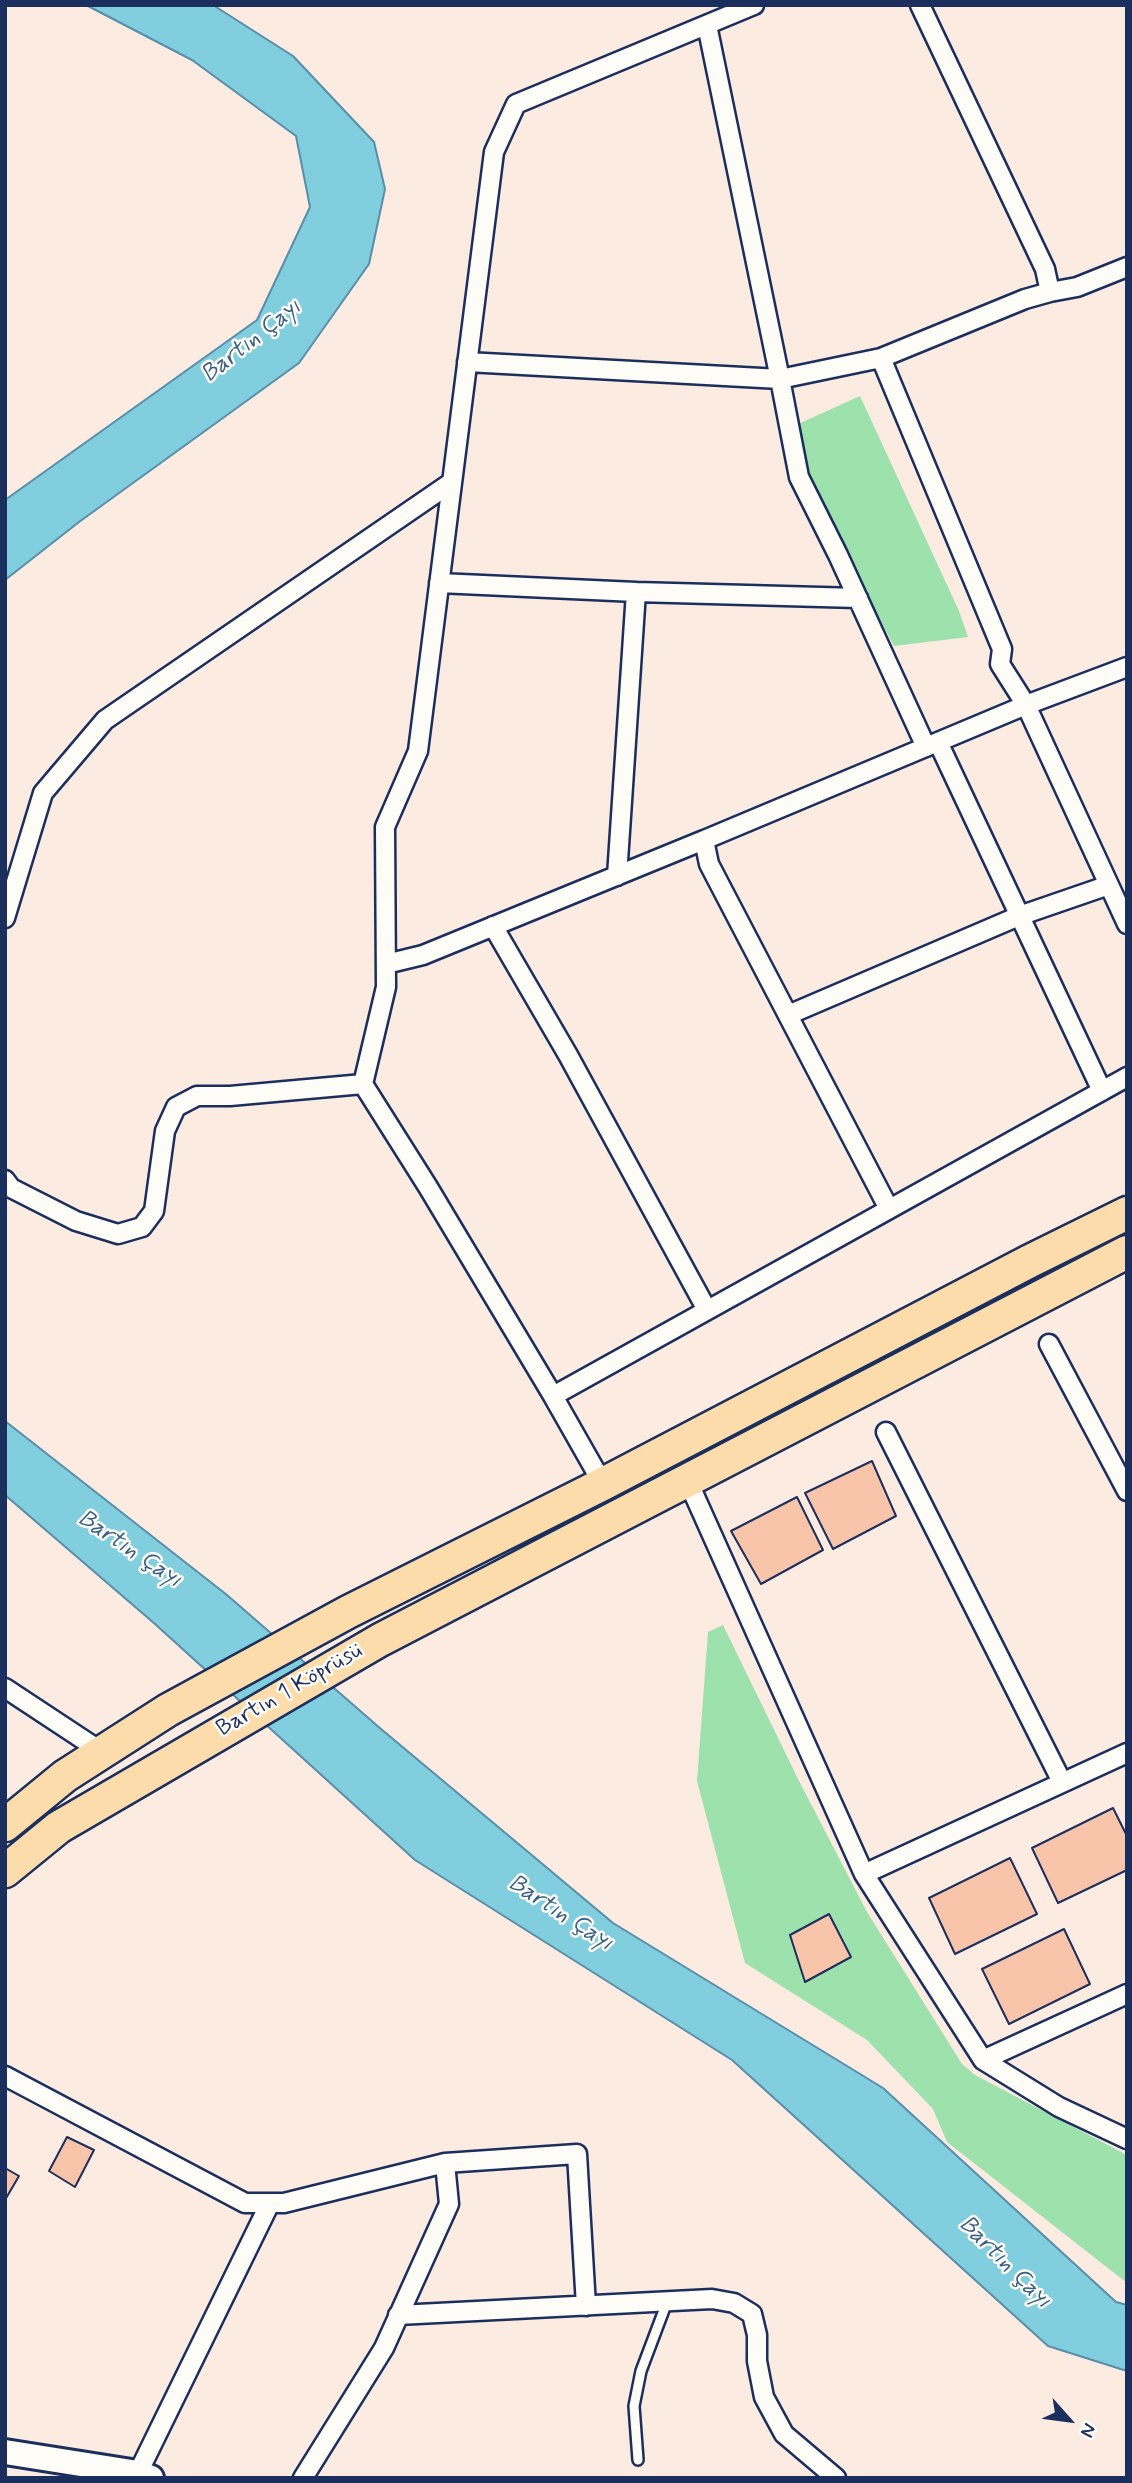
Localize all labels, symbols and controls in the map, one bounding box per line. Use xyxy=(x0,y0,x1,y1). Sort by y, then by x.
water label: Bartın Çayı xyxy=(196,294,308,390)
water label: Bartın Çayı xyxy=(72,1505,186,1595)
street label: Bartın 1 Köprüsü xyxy=(212,1638,368,1744)
water label: Bartın Çayı xyxy=(502,1870,618,1958)
water label: Bartın Çayı xyxy=(952,2211,1056,2315)
north arrow xyxy=(1034,2385,1104,2455)
text: N xyxy=(1074,2419,1102,2442)

